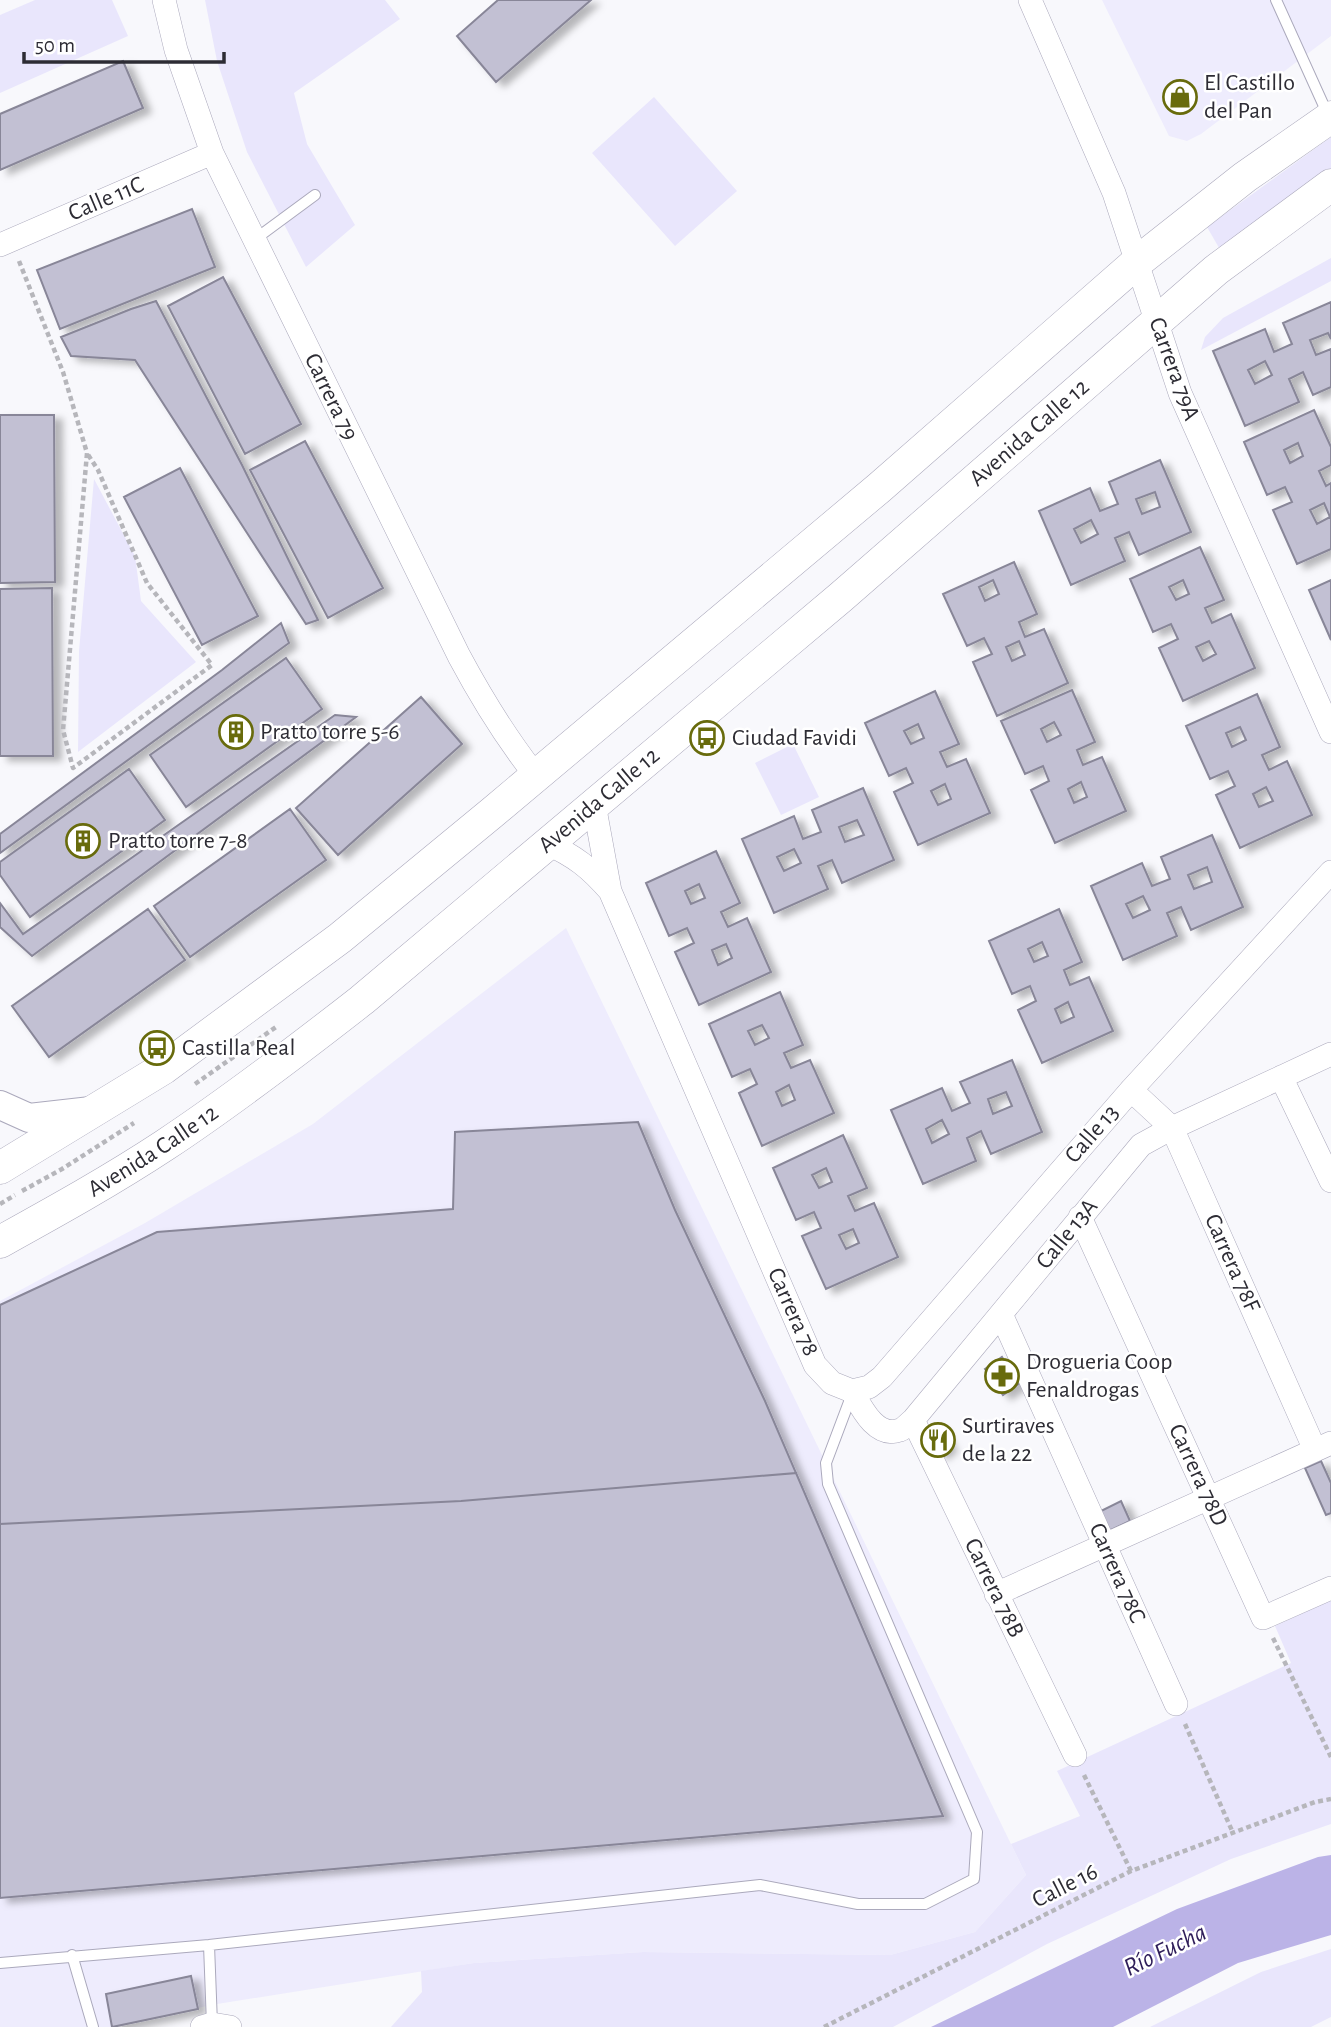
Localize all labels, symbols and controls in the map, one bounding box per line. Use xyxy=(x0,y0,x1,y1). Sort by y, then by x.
scale bar xyxy=(24,21,224,65)
text: 50 m xyxy=(35,35,75,56)
place label: El Castillo del Pan xyxy=(1204,71,1295,123)
shop icon: El Castillo del Pan xyxy=(1161,78,1199,116)
street label: Calle 11C xyxy=(65,172,147,226)
street label: Carrera 79A xyxy=(1144,314,1204,424)
street label: Carrera 79 xyxy=(300,350,362,444)
street label: Avenida Calle 12 xyxy=(965,374,1094,491)
building icon: Pratto torre 5-6 xyxy=(217,713,255,751)
bus stop icon: Ciudad Favidi xyxy=(688,719,726,757)
place label: Pratto torre 5-6 xyxy=(260,720,400,744)
place label: Ciudad Favidi xyxy=(732,726,857,750)
street label: Avenida Calle 12 xyxy=(534,743,664,858)
building icon: Pratto torre 7-8 xyxy=(64,822,102,860)
place label: Pratto torre 7-8 xyxy=(108,829,248,853)
bus stop icon: Castilla Real xyxy=(138,1029,176,1067)
place label: Castilla Real xyxy=(182,1036,295,1060)
street label: Avenida Calle 12 xyxy=(84,1100,223,1202)
street label: Calle 13 xyxy=(1060,1100,1124,1168)
street label: Calle 13A xyxy=(1032,1194,1102,1274)
street label: Carrera 78F xyxy=(1200,1211,1264,1316)
street label: Carrera 78 xyxy=(763,1264,823,1360)
place label: Drogueria Coop Fenaldrogas xyxy=(1026,1350,1172,1402)
pharmacy icon: Drogueria Coop Fenaldrogas xyxy=(983,1357,1021,1395)
place label: Surtiraves de la 22 xyxy=(962,1414,1055,1466)
street label: Carrera 78D xyxy=(1164,1420,1232,1530)
restaurant icon: Surtiraves de la 22 xyxy=(919,1421,957,1459)
street label: Carrera 78C xyxy=(1084,1520,1150,1626)
street label: Carrera 78B xyxy=(960,1535,1028,1641)
street label: Calle 16 xyxy=(1028,1859,1102,1913)
water label: Río Fucha xyxy=(1119,1919,1211,1981)

